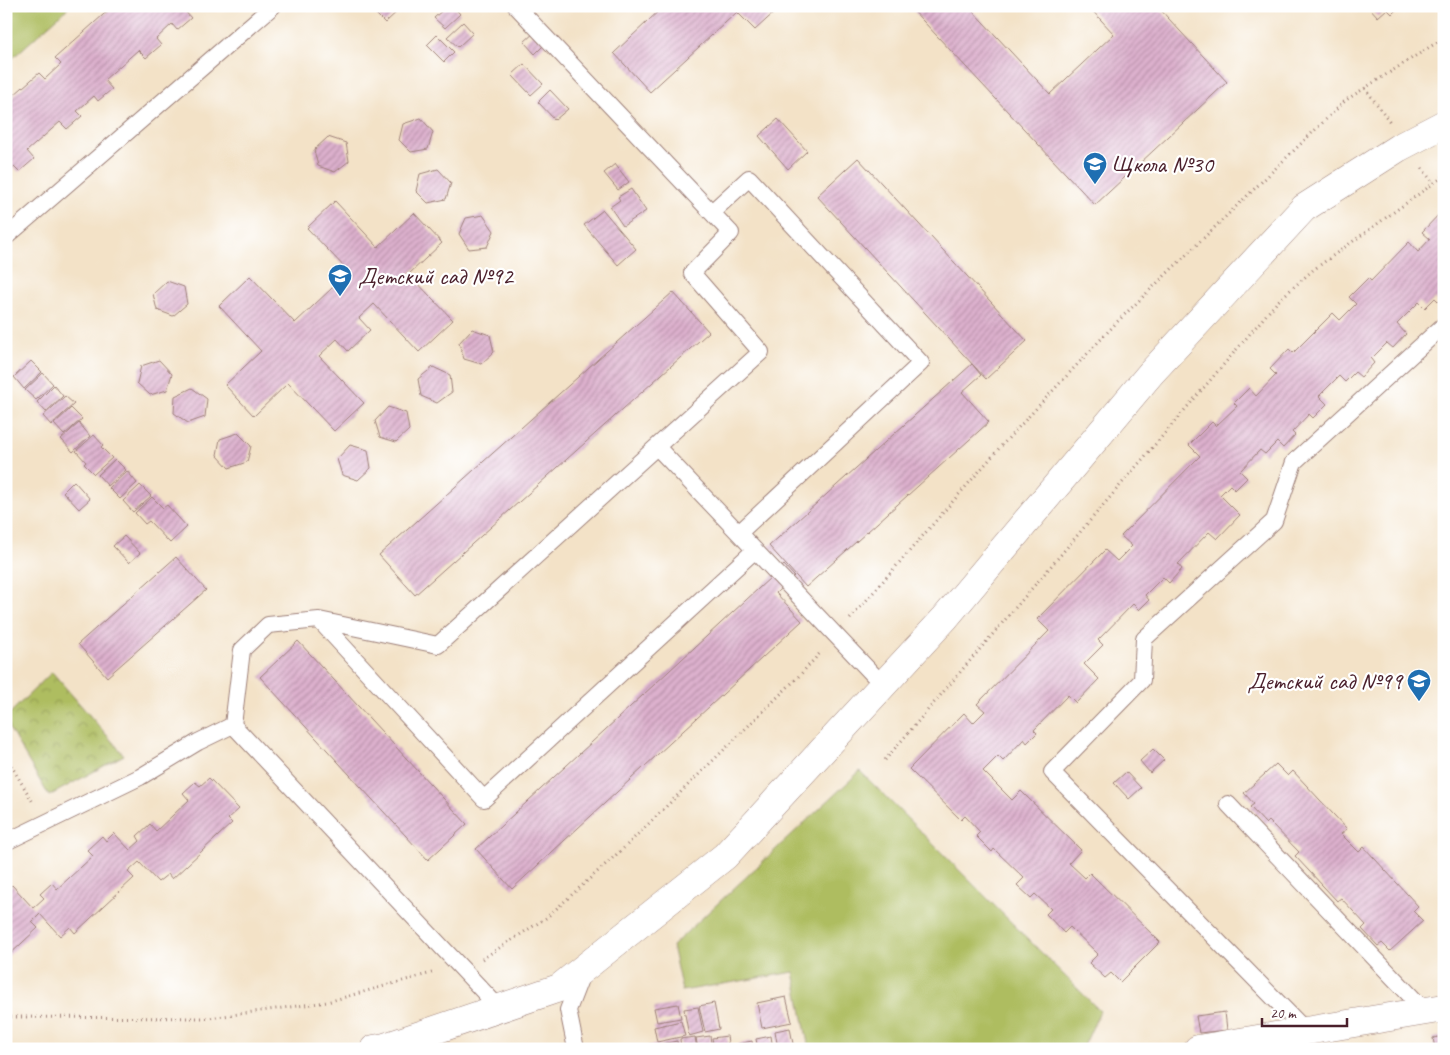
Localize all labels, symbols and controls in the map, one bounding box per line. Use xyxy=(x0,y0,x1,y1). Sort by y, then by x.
place label: Щкола №30 xyxy=(1112,149,1215,179)
school or university icon: Щкола №30 xyxy=(1082,151,1108,185)
place label: Детский сад №92 xyxy=(358,261,515,291)
school or university icon: Детский сад №92 xyxy=(327,263,353,297)
place label: Детский сад №99 xyxy=(1247,666,1404,696)
school or university icon: Детский сад №99 xyxy=(1406,668,1432,702)
scale bar xyxy=(1262,995,1348,1027)
text: 20 m xyxy=(1270,1004,1297,1023)

